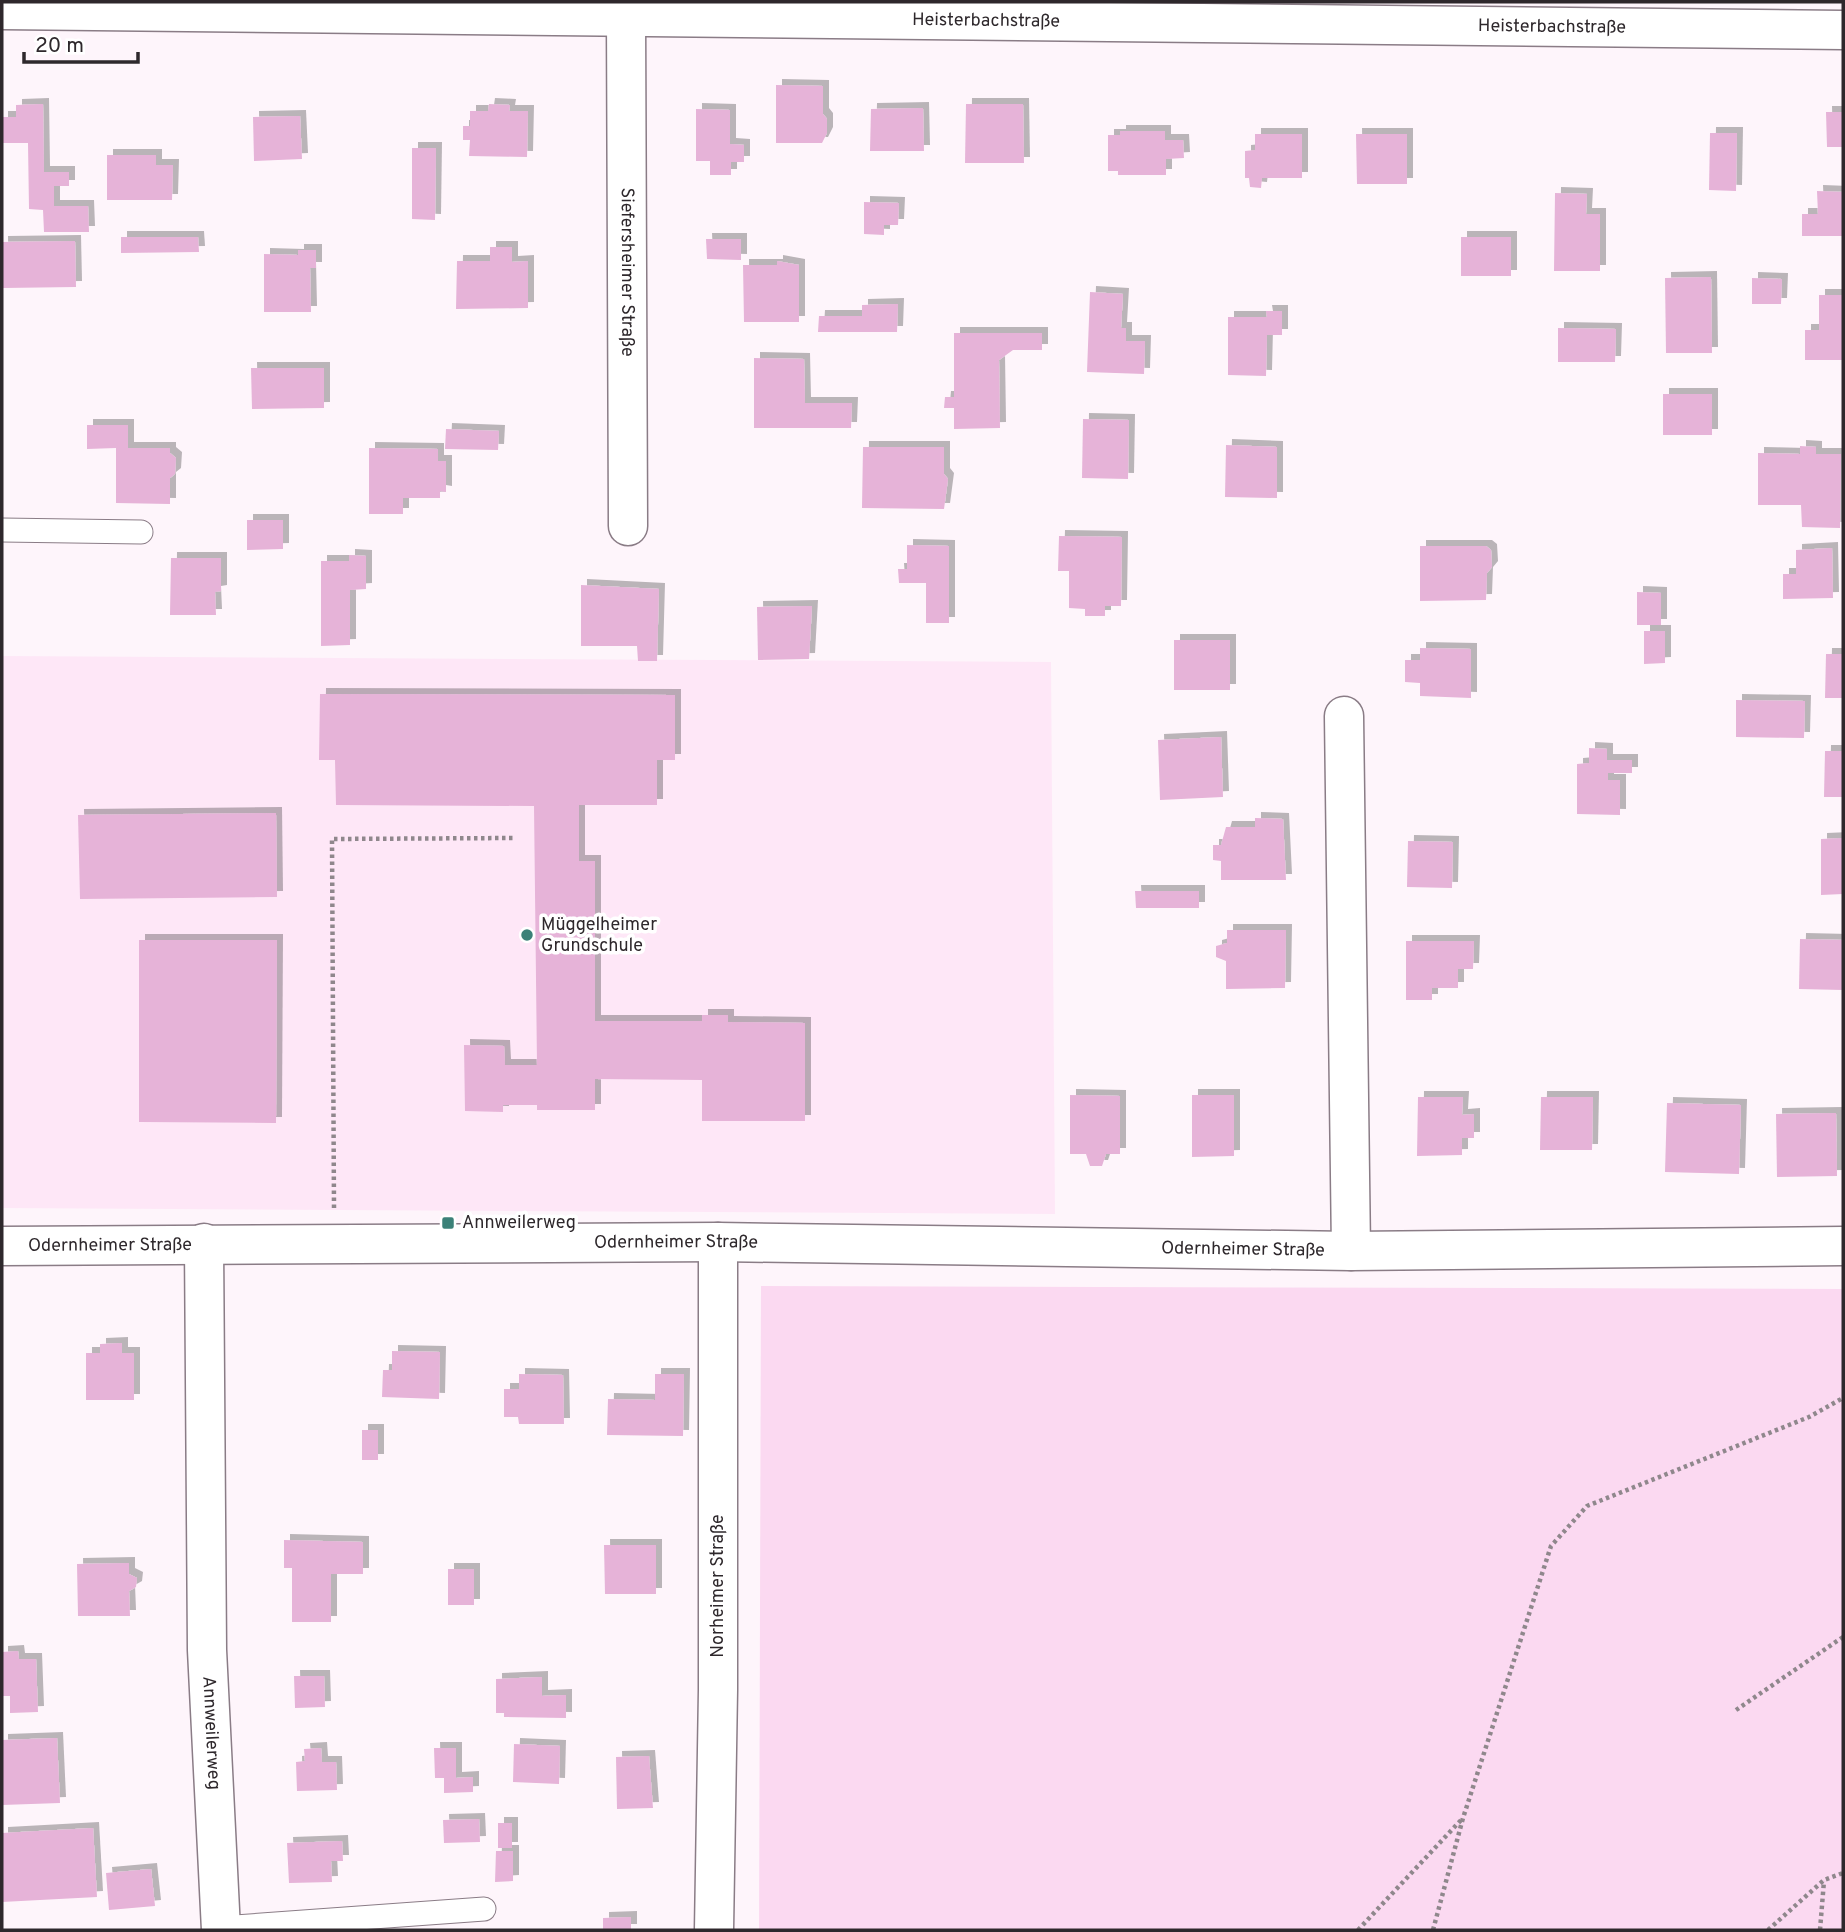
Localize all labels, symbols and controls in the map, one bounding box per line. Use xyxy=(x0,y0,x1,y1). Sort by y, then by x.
street label: Heisterbachstraße xyxy=(912,8,1060,33)
street label: Heisterbachstraße xyxy=(1478,15,1626,39)
scale bar xyxy=(24,21,138,65)
text: 20 m xyxy=(35,33,84,60)
street label: Siefersheimer Straße xyxy=(615,187,639,357)
place label: Müggelheimer Grundschule xyxy=(541,914,657,958)
marker: Müggelheimer Grundschule xyxy=(519,927,535,943)
place label: Annweilerweg xyxy=(462,1212,576,1235)
marker: Annweilerweg xyxy=(440,1215,456,1231)
street label: Odernheimer Straße xyxy=(594,1230,758,1254)
street label: Odernheimer Straße xyxy=(28,1233,192,1257)
street label: Odernheimer Straße xyxy=(1161,1237,1325,1262)
street label: Norheimer Straße xyxy=(707,1514,730,1658)
street label: Annweilerweg xyxy=(197,1675,225,1790)

